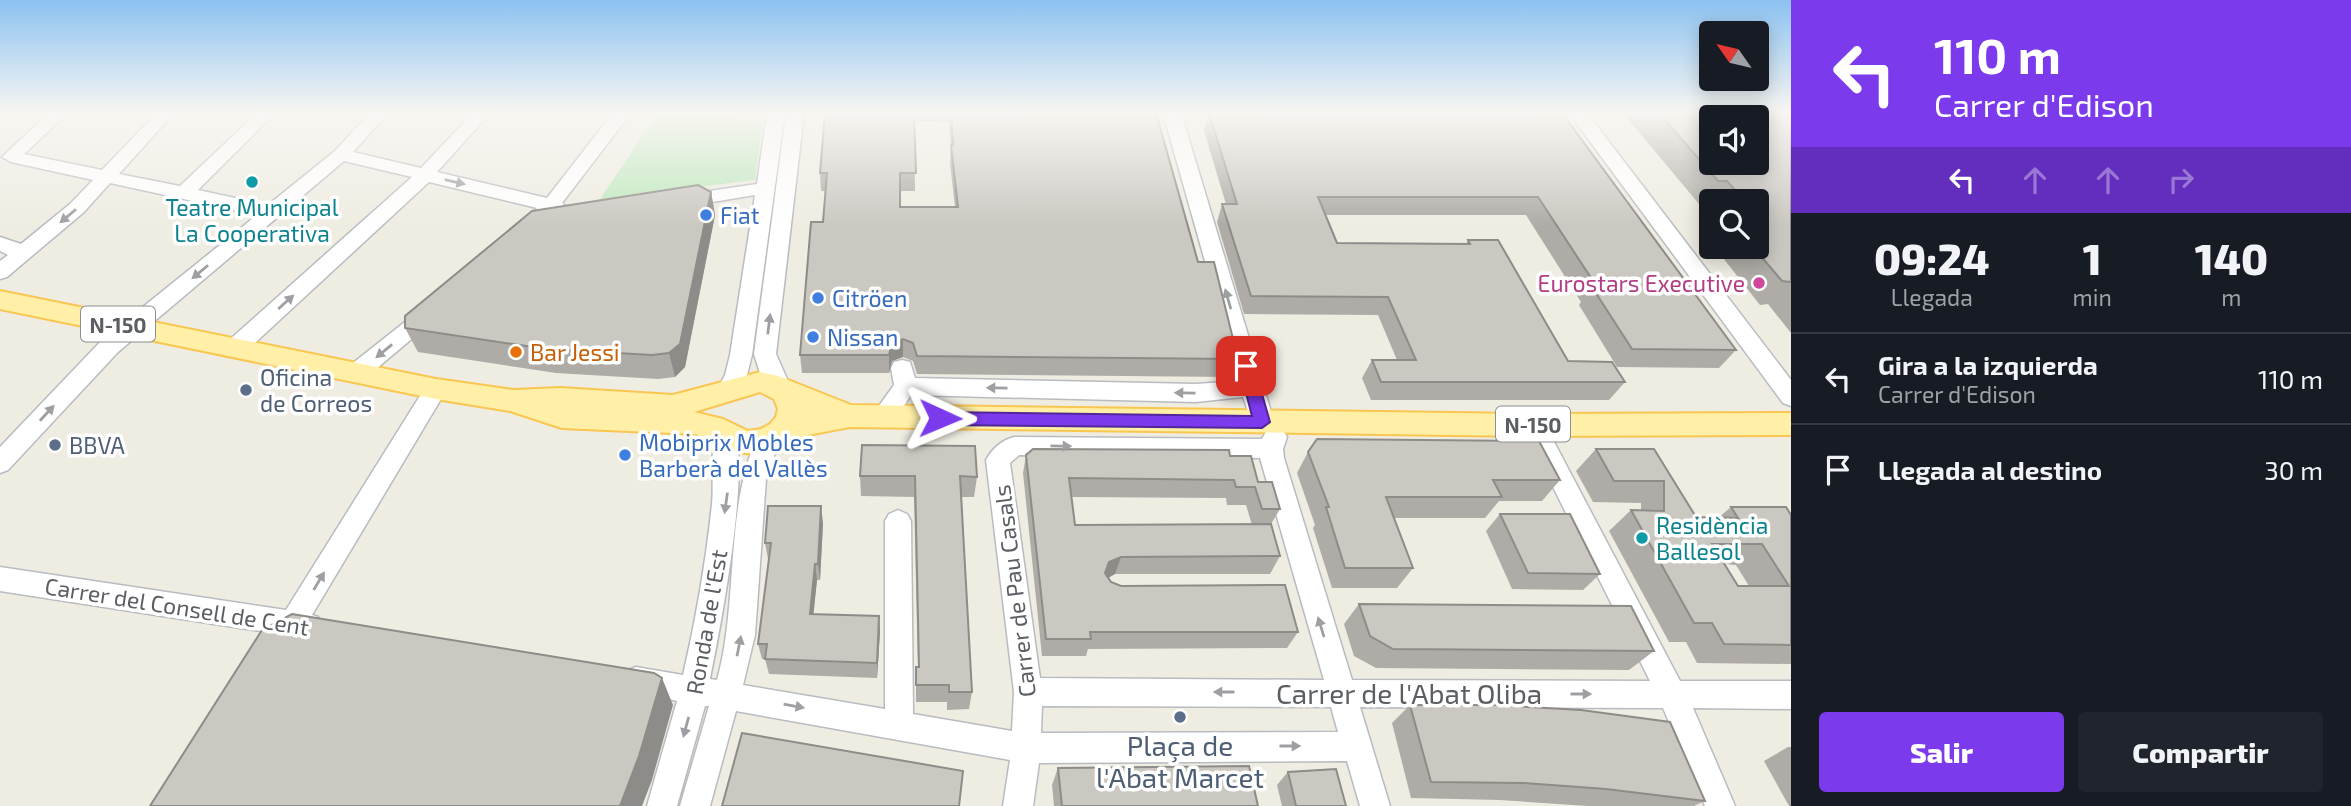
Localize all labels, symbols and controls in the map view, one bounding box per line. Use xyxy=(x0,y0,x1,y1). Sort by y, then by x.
north arrow xyxy=(1699,21,1769,91)
map controls xyxy=(1699,21,1769,259)
text: 110 m xyxy=(1934,25,2061,84)
icon: left xyxy=(1819,28,1910,119)
text: Carrer d'Edison xyxy=(1934,85,2154,123)
button: sound xyxy=(1699,105,1769,175)
icon: left xyxy=(1943,161,1981,199)
icon: ahead xyxy=(2016,161,2054,199)
icon: ahead xyxy=(2089,161,2127,199)
icon: right xyxy=(2162,161,2200,199)
marker: Teatre Municipal La Cooperativa xyxy=(244,174,260,190)
one-way arrow xyxy=(444,177,466,188)
button: search xyxy=(1699,189,1769,259)
place label: Teatre Municipal La Cooperativa xyxy=(165,193,339,247)
place label: Fiat xyxy=(720,201,760,229)
marker: Fiat xyxy=(698,207,714,223)
one-way arrow xyxy=(59,208,77,223)
text: 09:24 xyxy=(1874,233,1990,283)
text: 1 xyxy=(2083,233,2102,283)
text: 140 xyxy=(2195,233,2268,283)
one-way arrow xyxy=(191,264,209,279)
place label: Eurostars Executive xyxy=(1538,269,1745,297)
marker: Eurostars Executive xyxy=(1751,275,1767,291)
text: Llegada xyxy=(1891,283,1973,311)
text: min xyxy=(2073,283,2112,311)
text: m xyxy=(2221,283,2241,311)
place label: Citröen xyxy=(832,284,907,312)
one-way arrow xyxy=(1222,288,1232,309)
marker: Citröen xyxy=(810,290,826,306)
one-way arrow xyxy=(277,295,294,311)
road number: N-150 xyxy=(81,306,155,342)
one-way arrow xyxy=(763,313,774,335)
place label: Nissan xyxy=(827,323,898,351)
marker: Nissan xyxy=(805,329,821,345)
pin xyxy=(1216,336,1276,396)
place label: Bar Jessi xyxy=(530,338,620,366)
one-way arrow xyxy=(376,343,394,358)
marker: Bar Jessi xyxy=(508,344,524,360)
icon: arrive xyxy=(1227,347,1265,385)
text: Gira a la izquierda xyxy=(1878,349,2098,380)
icon: left xyxy=(1819,360,1857,398)
place label: Oficina de Correos xyxy=(260,363,372,417)
text: 110 m xyxy=(2258,363,2323,394)
text: Carrer d'Edison xyxy=(1878,380,2036,408)
position arrow xyxy=(903,381,977,455)
marker: Oficina de Correos xyxy=(238,382,254,398)
one-way arrow xyxy=(985,383,1007,394)
one-way arrow xyxy=(1173,387,1195,398)
one-way arrow xyxy=(38,405,54,422)
road number: N-150 xyxy=(1496,406,1570,442)
place label: Mobiprix Mobles Barberà del Vallès xyxy=(639,428,828,482)
place label: BBVA xyxy=(69,431,126,459)
marker: BBVA xyxy=(47,437,63,453)
one-way arrow xyxy=(1051,441,1073,452)
marker: Mobiprix Mobles Barberà del Vallès xyxy=(617,447,633,463)
icon: arrive xyxy=(1819,451,1857,489)
text: Llegada al destino xyxy=(1878,454,2102,485)
text: 30 m xyxy=(2264,454,2323,485)
street label: Carrer de Pau Casals xyxy=(987,483,1041,699)
one-way arrow xyxy=(720,492,731,514)
place label: Residència Ballesol xyxy=(1656,511,1768,565)
marker: Residència Ballesol xyxy=(1634,530,1650,546)
street label: Ronda de l'Est xyxy=(679,547,733,697)
street label: Carrer del Consell de Cent xyxy=(43,571,311,641)
one-way arrow xyxy=(313,571,326,590)
one-way arrow xyxy=(1316,616,1326,637)
one-way arrow xyxy=(734,635,745,657)
street label: Carrer de l'Abat Oliba xyxy=(1276,676,1542,710)
one-way arrow xyxy=(1212,686,1234,698)
one-way arrow xyxy=(1570,688,1592,700)
one-way arrow xyxy=(783,701,805,712)
marker: Plaça de l'Abat Marcet xyxy=(1172,709,1188,725)
button: Salir xyxy=(1819,712,2064,792)
button: Compartir xyxy=(2078,712,2323,792)
one-way arrow xyxy=(680,716,691,738)
place label: Plaça de l'Abat Marcet xyxy=(1096,728,1264,794)
one-way arrow xyxy=(1279,740,1301,752)

